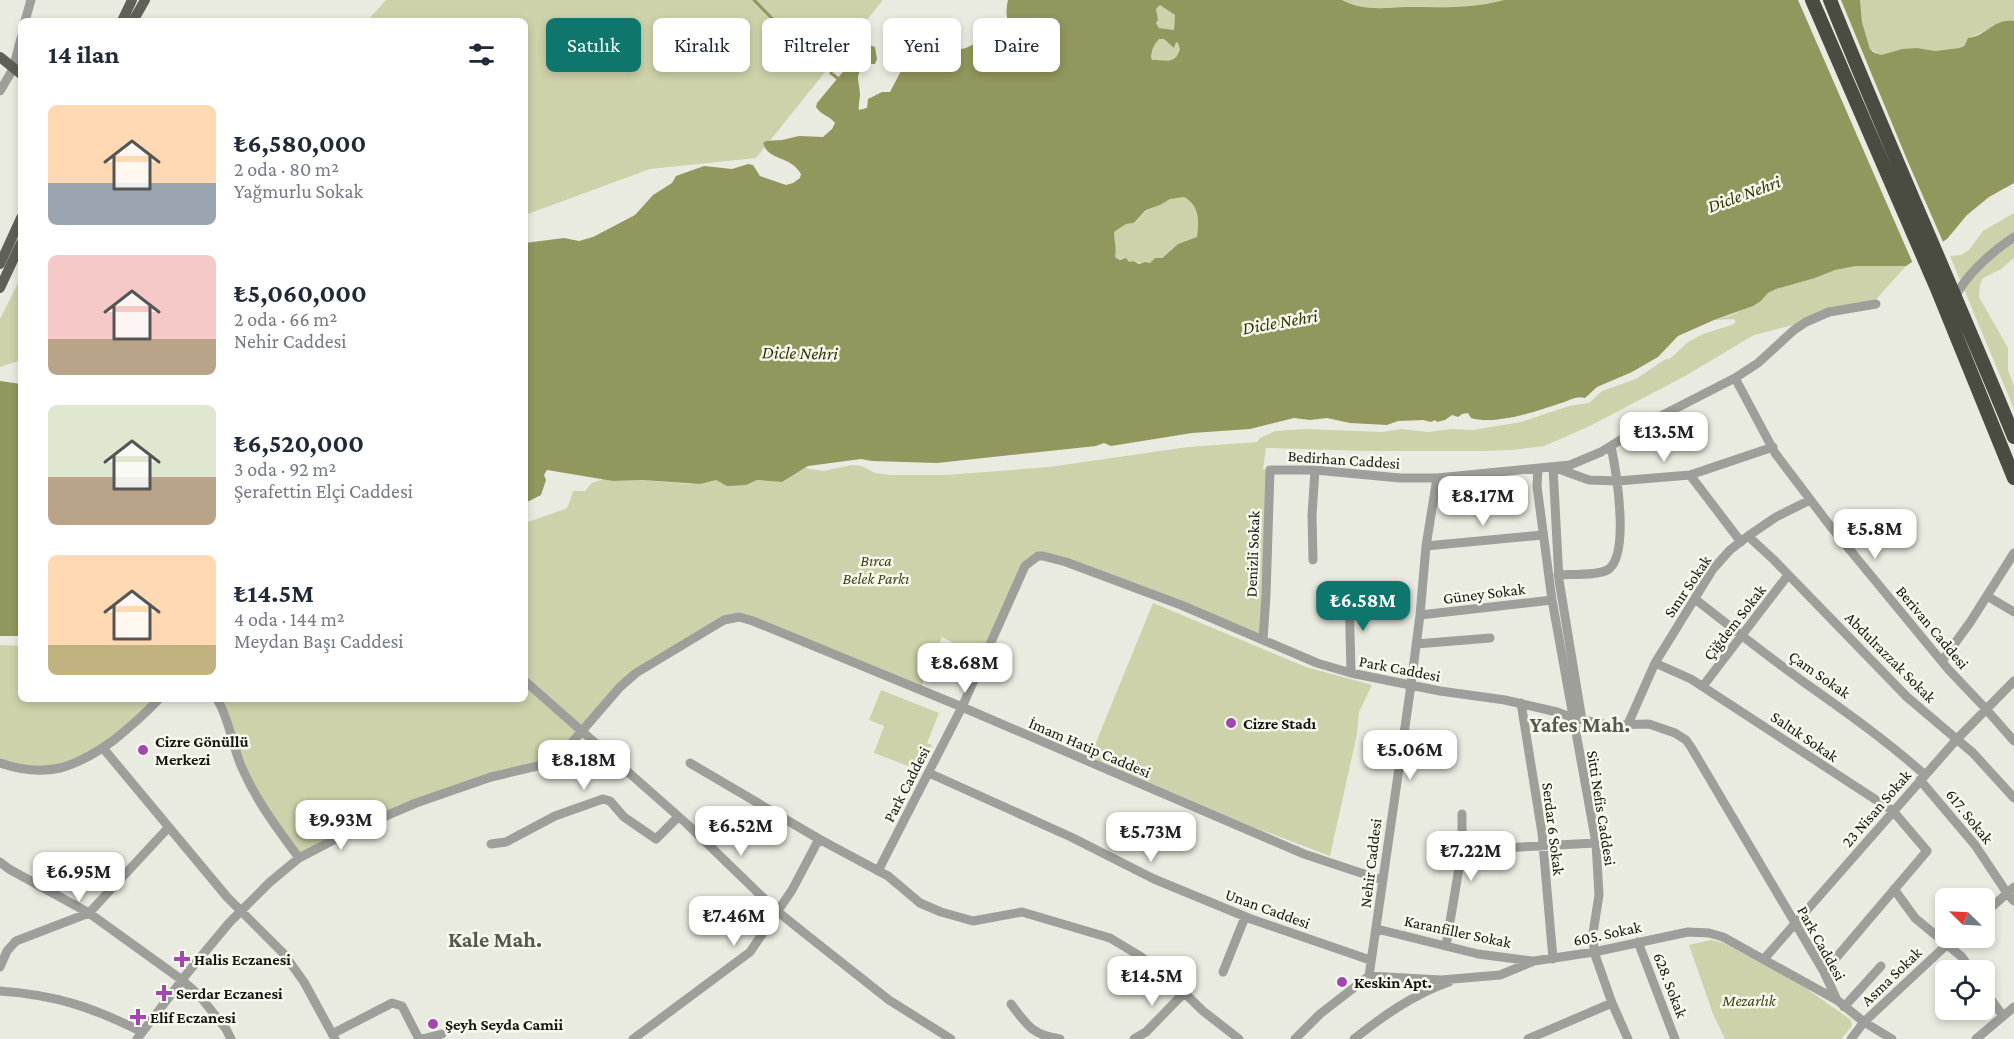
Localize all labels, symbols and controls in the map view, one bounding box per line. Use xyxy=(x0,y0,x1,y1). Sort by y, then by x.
chip: Satılık xyxy=(546,18,641,72)
chip: Kiralık xyxy=(653,18,750,72)
chip: Filtreler xyxy=(762,18,871,72)
chip: Yeni xyxy=(883,18,961,72)
chip: Daire xyxy=(973,18,1060,72)
icon: filters xyxy=(465,38,498,71)
text: 14 ilan xyxy=(48,40,119,69)
icon: home xyxy=(96,129,168,201)
text: ₺6,580,000 xyxy=(234,129,366,158)
text: 2 oda · 80 m² xyxy=(234,158,339,180)
water label: Dicle Nehri xyxy=(1705,172,1783,216)
text: Yağmurlu Sokak xyxy=(234,180,363,202)
icon: home xyxy=(96,279,168,351)
text: ₺5,060,000 xyxy=(234,279,367,308)
water label: Dicle Nehri xyxy=(1241,306,1319,338)
text: 2 oda · 66 m² xyxy=(234,308,337,330)
text: Nehir Caddesi xyxy=(234,330,347,352)
water label: Dicle Nehri xyxy=(762,342,838,364)
pin: ₺13.5M xyxy=(1615,412,1713,463)
text: ₺13.5M xyxy=(1634,420,1694,442)
icon: home xyxy=(96,429,168,501)
text: ₺6,520,000 xyxy=(234,429,364,458)
street label: Bedirhan Caddesi xyxy=(1287,447,1401,472)
text: 3 oda · 92 m² xyxy=(234,458,336,480)
pin: ₺8.17M xyxy=(1434,476,1532,527)
text: Şerafettin Elçi Caddesi xyxy=(234,480,413,502)
text: ₺8.17M xyxy=(1452,484,1514,506)
pin: ₺5.8M xyxy=(1833,509,1917,560)
street label: Denizli Sokak xyxy=(1242,510,1263,598)
text: ₺5.8M xyxy=(1848,517,1902,539)
park label: Bırca Belek Parkı xyxy=(843,552,909,587)
street label: Sınır Sokak xyxy=(1660,552,1715,621)
icon: home xyxy=(96,579,168,651)
text: ₺14.5M xyxy=(234,579,314,608)
street label: Güney Sokak xyxy=(1442,580,1527,608)
pin: ₺6.58M xyxy=(1314,581,1412,632)
street label: Çiğdem Sokak xyxy=(1700,581,1770,664)
street label: Berivan Caddesi xyxy=(1893,582,1972,672)
text: ₺6.58M xyxy=(1330,589,1396,611)
text: 4 oda · 144 m² xyxy=(234,608,345,630)
street label: Abdulrazzak Sokak xyxy=(1842,609,1940,706)
text: Meydan Başı Caddesi xyxy=(234,630,404,652)
pin: ₺8.68M xyxy=(916,643,1014,694)
street label: Çam Sokak xyxy=(1785,647,1854,703)
text: ₺8.68M xyxy=(931,651,999,673)
street label: Park Caddesi xyxy=(1358,652,1442,685)
street label: Saltık Sokak xyxy=(1768,708,1842,765)
district label: Yafes Mah. xyxy=(1530,712,1630,737)
street label: İmam Hatip Caddesi xyxy=(1026,714,1153,782)
place label: Cizre Stadı xyxy=(1243,715,1316,732)
marker: Cizre Stadı xyxy=(1224,716,1238,730)
pin: ₺5.06M xyxy=(1361,730,1459,781)
place label: Cizre Gönüllü Merkezi xyxy=(155,733,249,768)
text: ₺5.06M xyxy=(1377,738,1443,760)
pin: ₺8.18M xyxy=(535,740,633,791)
marker: Cizre Gönüllü Merkezi xyxy=(136,743,150,757)
street label: Park Caddesi xyxy=(880,744,933,825)
text: ₺8.18M xyxy=(552,748,616,770)
street label: Sitti Nefis Caddesi xyxy=(1584,749,1619,867)
street label: 23 Nisan Sokak xyxy=(1838,766,1915,850)
street label: Serdar 6 Sokak xyxy=(1539,782,1568,877)
street label: 617. Sokak xyxy=(1943,786,1997,847)
pin: ₺9.93M xyxy=(292,800,390,851)
pin: ₺6.52M xyxy=(692,806,790,857)
text: ₺9.93M xyxy=(310,808,372,830)
pin: ₺5.73M xyxy=(1102,812,1200,863)
text: ₺6.52M xyxy=(709,814,773,836)
street label: Nehir Caddesi xyxy=(1357,817,1384,909)
text: ₺5.73M xyxy=(1120,820,1182,842)
pin: ₺7.22M xyxy=(1422,831,1520,882)
text: ₺7.22M xyxy=(1441,839,1501,861)
pin: ₺6.95M xyxy=(30,852,128,903)
text: ₺6.95M xyxy=(47,860,111,882)
street label: Unan Caddesi xyxy=(1223,885,1313,932)
north arrow xyxy=(1935,888,1995,948)
map controls xyxy=(1935,888,1995,1020)
pin: ₺7.46M xyxy=(685,896,783,947)
street label: Park Caddesi xyxy=(1794,903,1849,983)
text: ₺7.46M xyxy=(703,904,765,926)
street label: Karanfiller Sokak xyxy=(1403,912,1513,951)
street label: 605. Sokak xyxy=(1571,918,1643,949)
district label: Kale Mah. xyxy=(448,927,542,952)
street label: Asma Sokak xyxy=(1858,943,1925,1009)
street label: 628. Sokak xyxy=(1650,950,1691,1021)
place label: Halis Eczanesi xyxy=(194,951,291,968)
marker: Halis Eczanesi xyxy=(175,952,189,966)
pin: ₺14.5M xyxy=(1103,956,1201,1007)
button: locate xyxy=(1935,960,1995,1020)
text: ₺14.5M xyxy=(1121,964,1183,986)
place label: Keskin Apt. xyxy=(1354,974,1432,991)
marker: Keskin Apt. xyxy=(1335,975,1349,989)
place label: Serdar Eczanesi xyxy=(176,985,283,1002)
marker: Serdar Eczanesi xyxy=(157,986,171,1000)
park label: Mezarlık xyxy=(1721,992,1777,1009)
place label: Elif Eczanesi xyxy=(150,1009,236,1026)
marker: Elif Eczanesi xyxy=(131,1010,145,1024)
place label: Şeyh Seyda Camii xyxy=(445,1016,563,1033)
marker: Şeyh Seyda Camii xyxy=(426,1017,440,1031)

